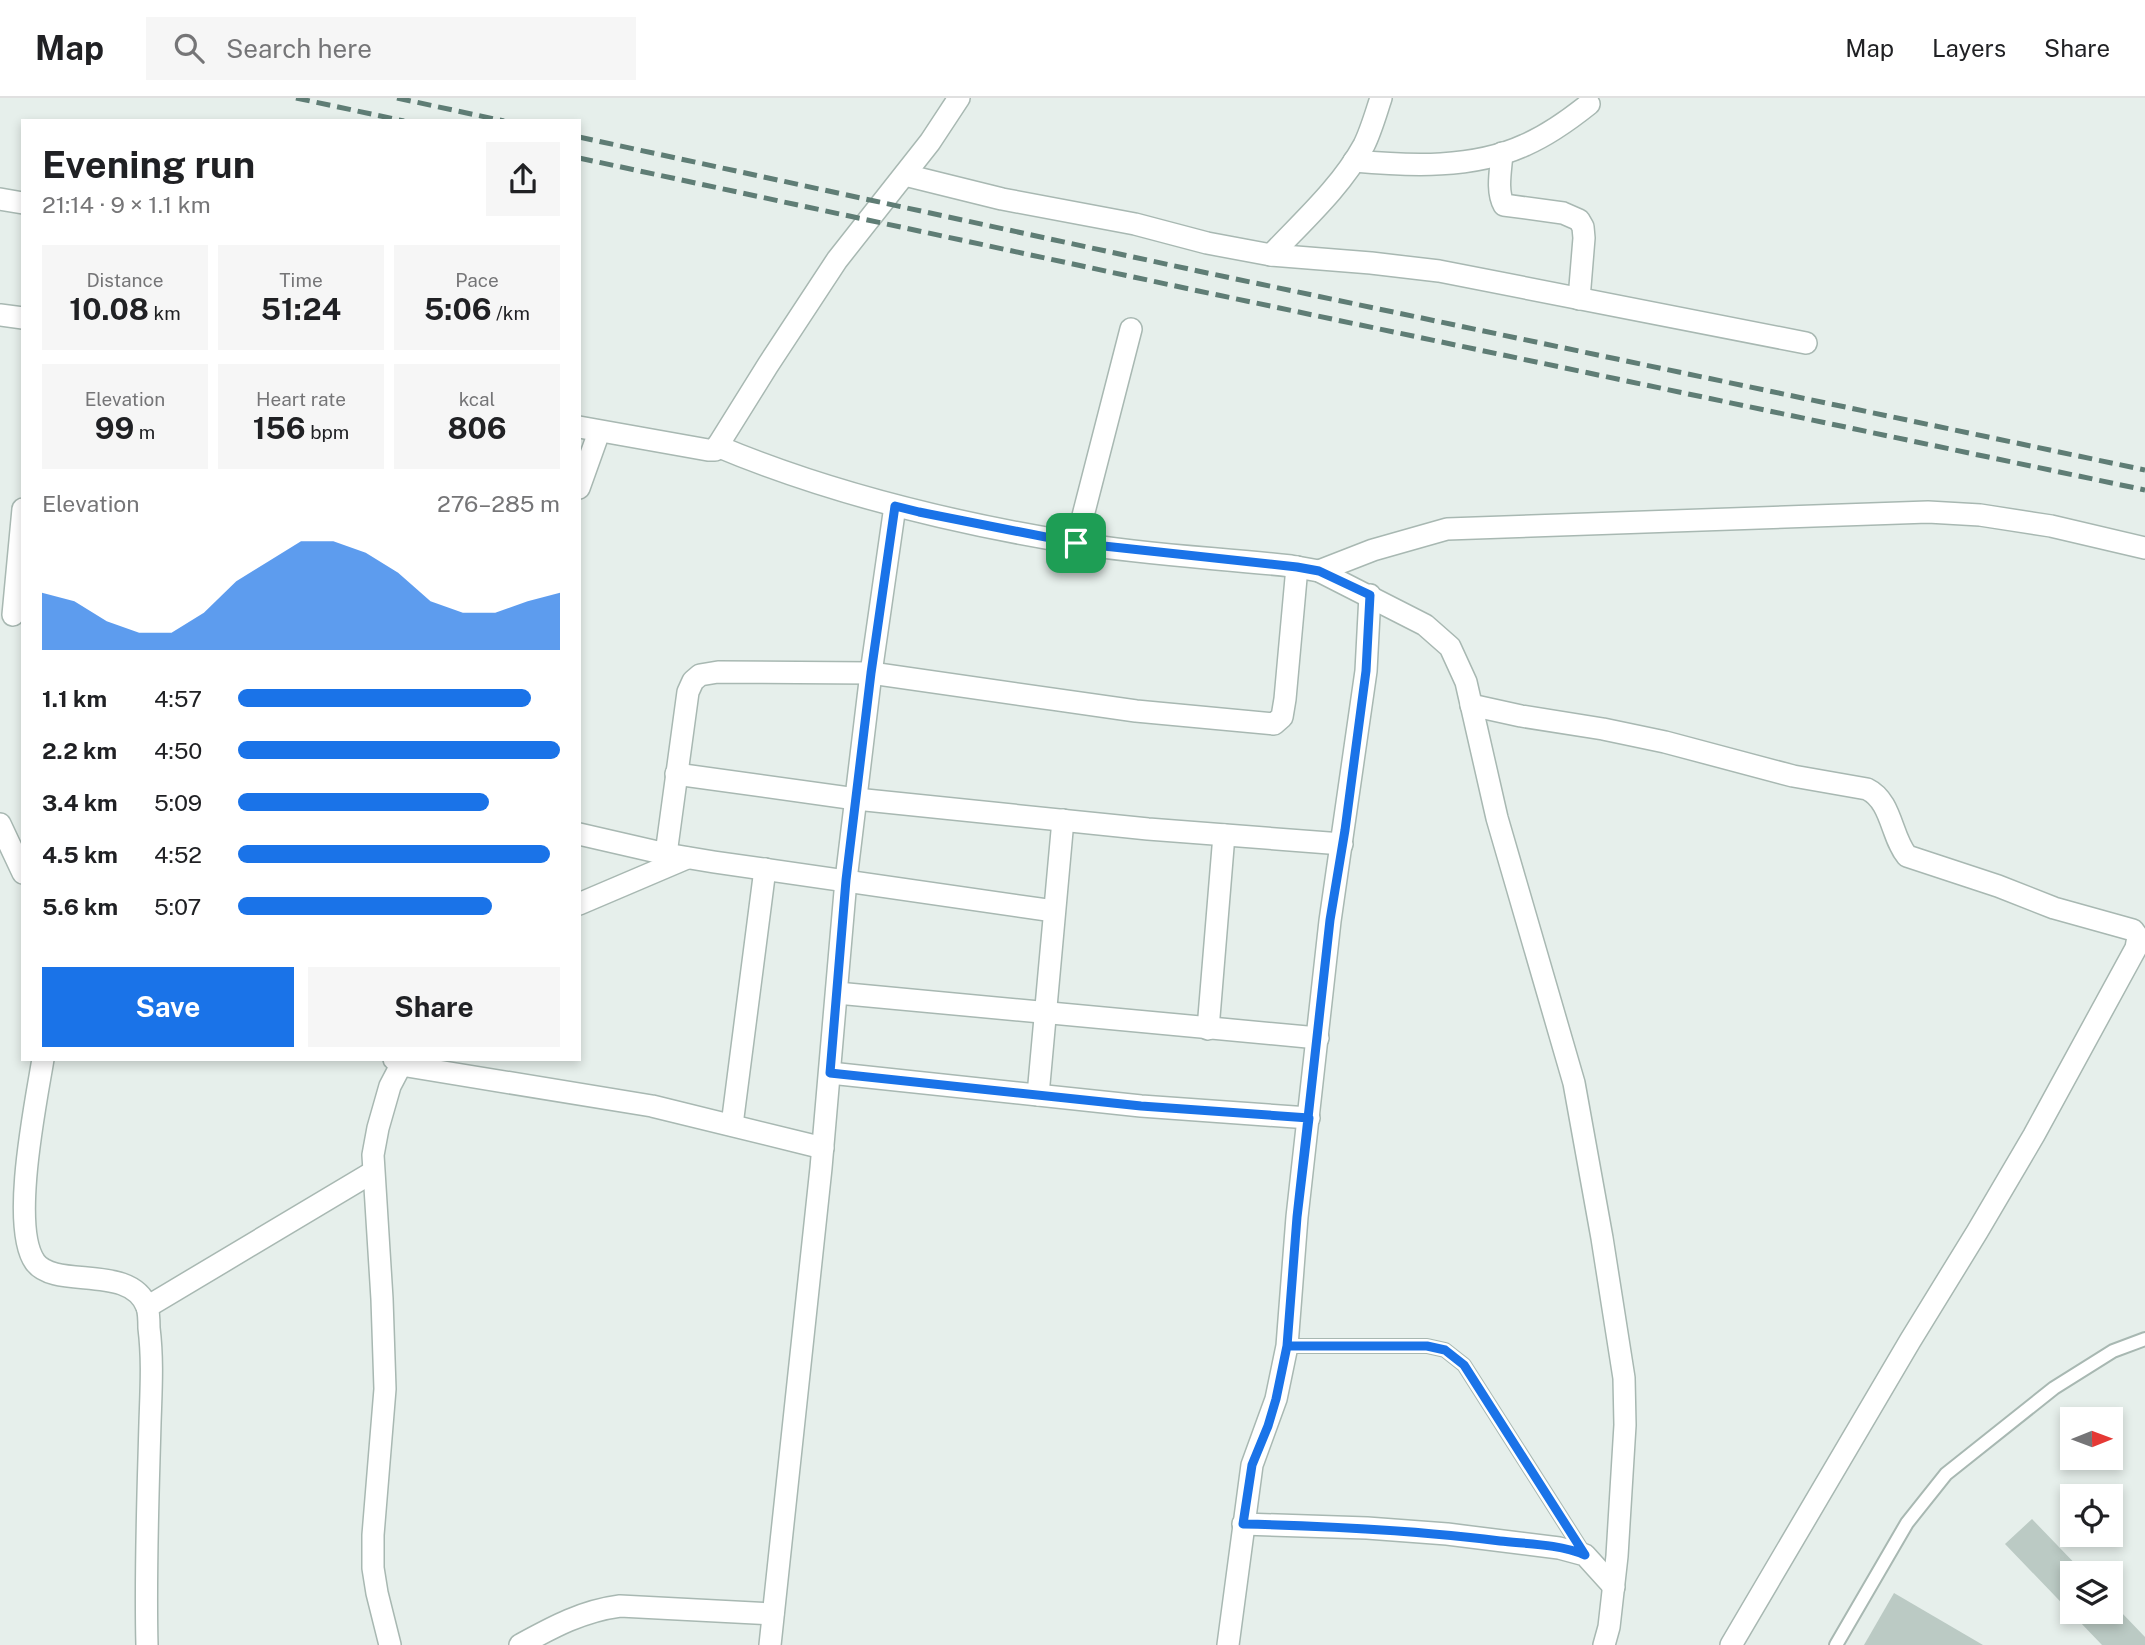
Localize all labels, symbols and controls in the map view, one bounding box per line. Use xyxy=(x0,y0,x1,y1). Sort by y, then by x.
search box xyxy=(146,17,636,80)
text: Map xyxy=(35,29,104,67)
icon: search xyxy=(170,29,208,67)
text: Search here xyxy=(226,33,372,64)
text: Map xyxy=(1845,34,1894,62)
text: Layers xyxy=(1932,34,2006,62)
text: Share xyxy=(2044,34,2110,62)
text: Evening run xyxy=(42,142,255,187)
button: share xyxy=(486,142,560,216)
text: 21:14 · 9 × 1.1 km xyxy=(42,191,211,218)
text: Distance xyxy=(86,269,164,291)
text: Time xyxy=(279,269,323,291)
text: Pace xyxy=(455,269,499,291)
text: 10.08 xyxy=(69,291,149,327)
text: 51:24 xyxy=(261,291,341,327)
text: 5:06 xyxy=(424,291,492,327)
text: km xyxy=(149,302,181,324)
text: /km xyxy=(492,302,530,324)
text: Elevation xyxy=(85,388,165,410)
text: Heart rate xyxy=(256,388,346,410)
text: kcal xyxy=(459,388,495,410)
text: 99 xyxy=(95,410,134,446)
text: 156 xyxy=(253,410,306,446)
text: 806 xyxy=(447,410,507,446)
text: m xyxy=(134,421,155,443)
text: bpm xyxy=(306,421,349,443)
text: Elevation xyxy=(42,490,140,517)
text: 276–285 m xyxy=(437,490,560,517)
pin xyxy=(1046,513,1106,573)
icon: arrive xyxy=(1057,524,1095,562)
text: 1.1 km xyxy=(42,685,107,712)
text: 4:57 xyxy=(154,685,202,712)
text: 2.2 km xyxy=(42,737,117,764)
text: 4:50 xyxy=(154,737,202,764)
text: 3.4 km xyxy=(42,789,118,816)
text: 5:09 xyxy=(154,789,202,816)
text: 4.5 km xyxy=(42,841,118,868)
text: 4:52 xyxy=(154,841,202,868)
text: 5.6 km xyxy=(42,893,118,920)
text: 5:07 xyxy=(154,893,201,920)
button: Save xyxy=(42,967,294,1047)
button: Share xyxy=(308,967,560,1047)
north arrow xyxy=(2060,1407,2123,1470)
map controls xyxy=(2060,1407,2123,1624)
button: locate xyxy=(2060,1484,2123,1547)
button: layers xyxy=(2060,1561,2123,1624)

